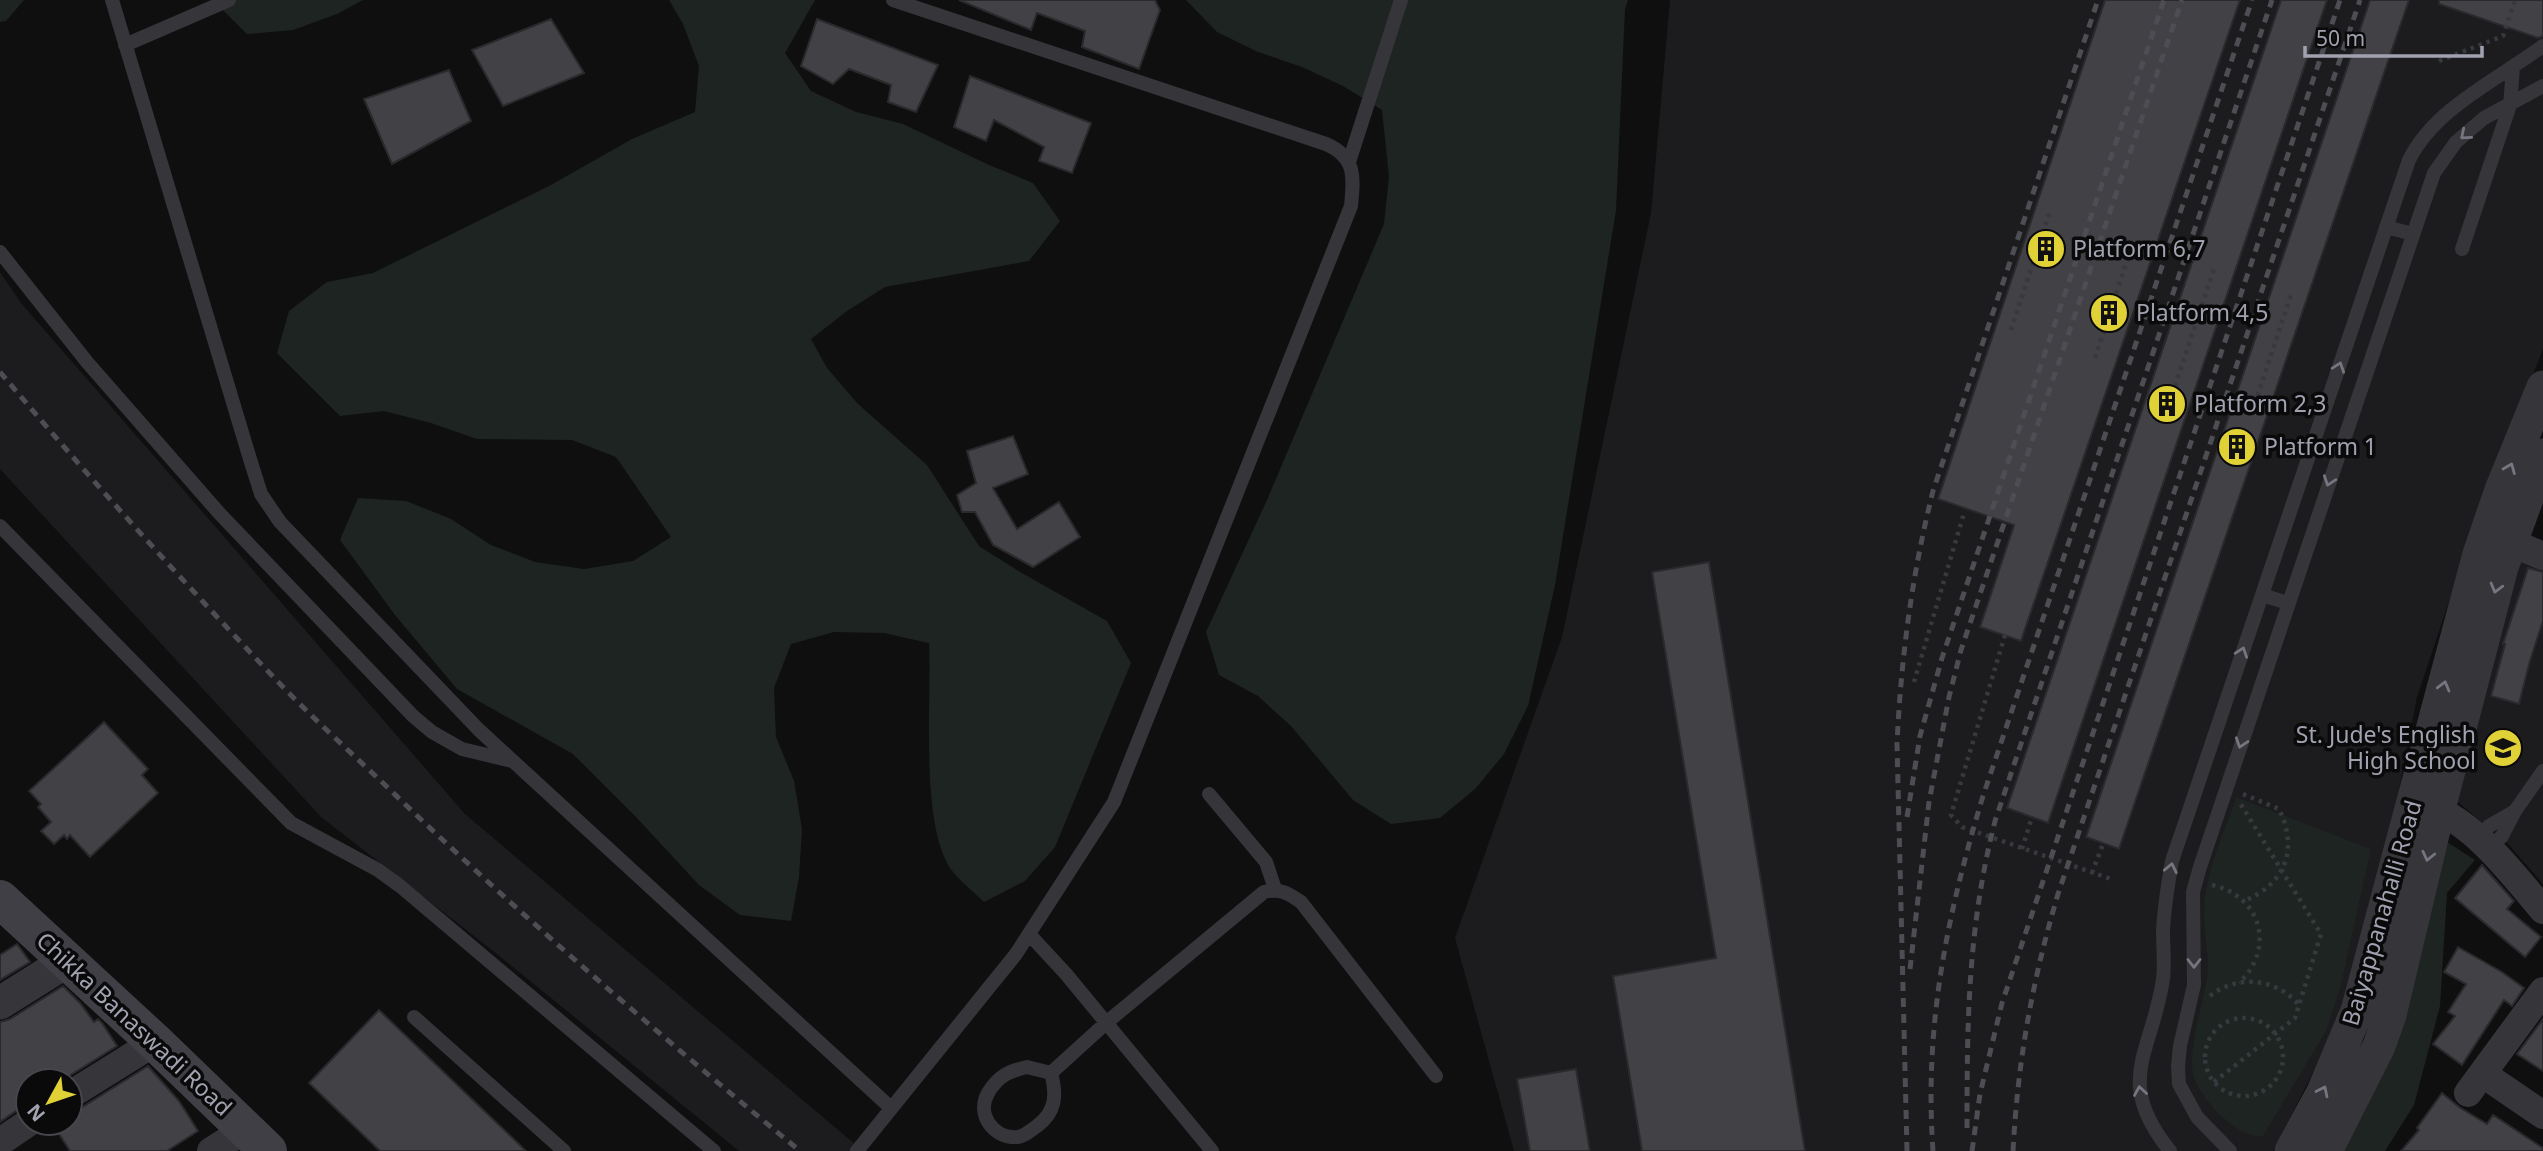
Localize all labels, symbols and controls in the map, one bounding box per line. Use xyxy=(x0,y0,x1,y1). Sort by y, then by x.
scale bar xyxy=(2305,14,2482,58)
text: 50 m xyxy=(2316,24,2365,52)
one-way arrow xyxy=(2460,127,2473,139)
building icon: Platform 6,7 xyxy=(2025,228,2067,270)
place label: Platform 6,7 xyxy=(2073,232,2205,264)
building icon: Platform 4,5 xyxy=(2088,292,2130,334)
place label: Platform 4,5 xyxy=(2136,296,2268,328)
one-way arrow xyxy=(2331,361,2345,373)
building icon: Platform 2,3 xyxy=(2146,383,2188,425)
place label: Platform 2,3 xyxy=(2194,387,2326,419)
building icon: Platform 1 xyxy=(2216,426,2258,468)
place label: Platform 1 xyxy=(2264,430,2377,462)
one-way arrow xyxy=(2502,463,2516,476)
one-way arrow xyxy=(2323,474,2337,486)
one-way arrow xyxy=(2490,582,2504,594)
one-way arrow xyxy=(2234,646,2249,658)
one-way arrow xyxy=(2436,680,2450,692)
place label: St. Jude's English High School xyxy=(2296,718,2476,776)
school or university icon: St. Jude's English High School xyxy=(2482,727,2524,769)
one-way arrow xyxy=(2235,736,2249,749)
street label: Baiyappanahalli Road xyxy=(2334,796,2429,1029)
one-way arrow xyxy=(2422,850,2436,862)
one-way arrow xyxy=(2163,862,2178,874)
street label: Chikka Banaswadi Road xyxy=(30,924,239,1122)
one-way arrow xyxy=(2186,958,2202,968)
north arrow xyxy=(14,1067,84,1137)
one-way arrow xyxy=(2133,1085,2148,1097)
one-way arrow xyxy=(2315,1086,2329,1098)
text: N xyxy=(21,1099,51,1127)

